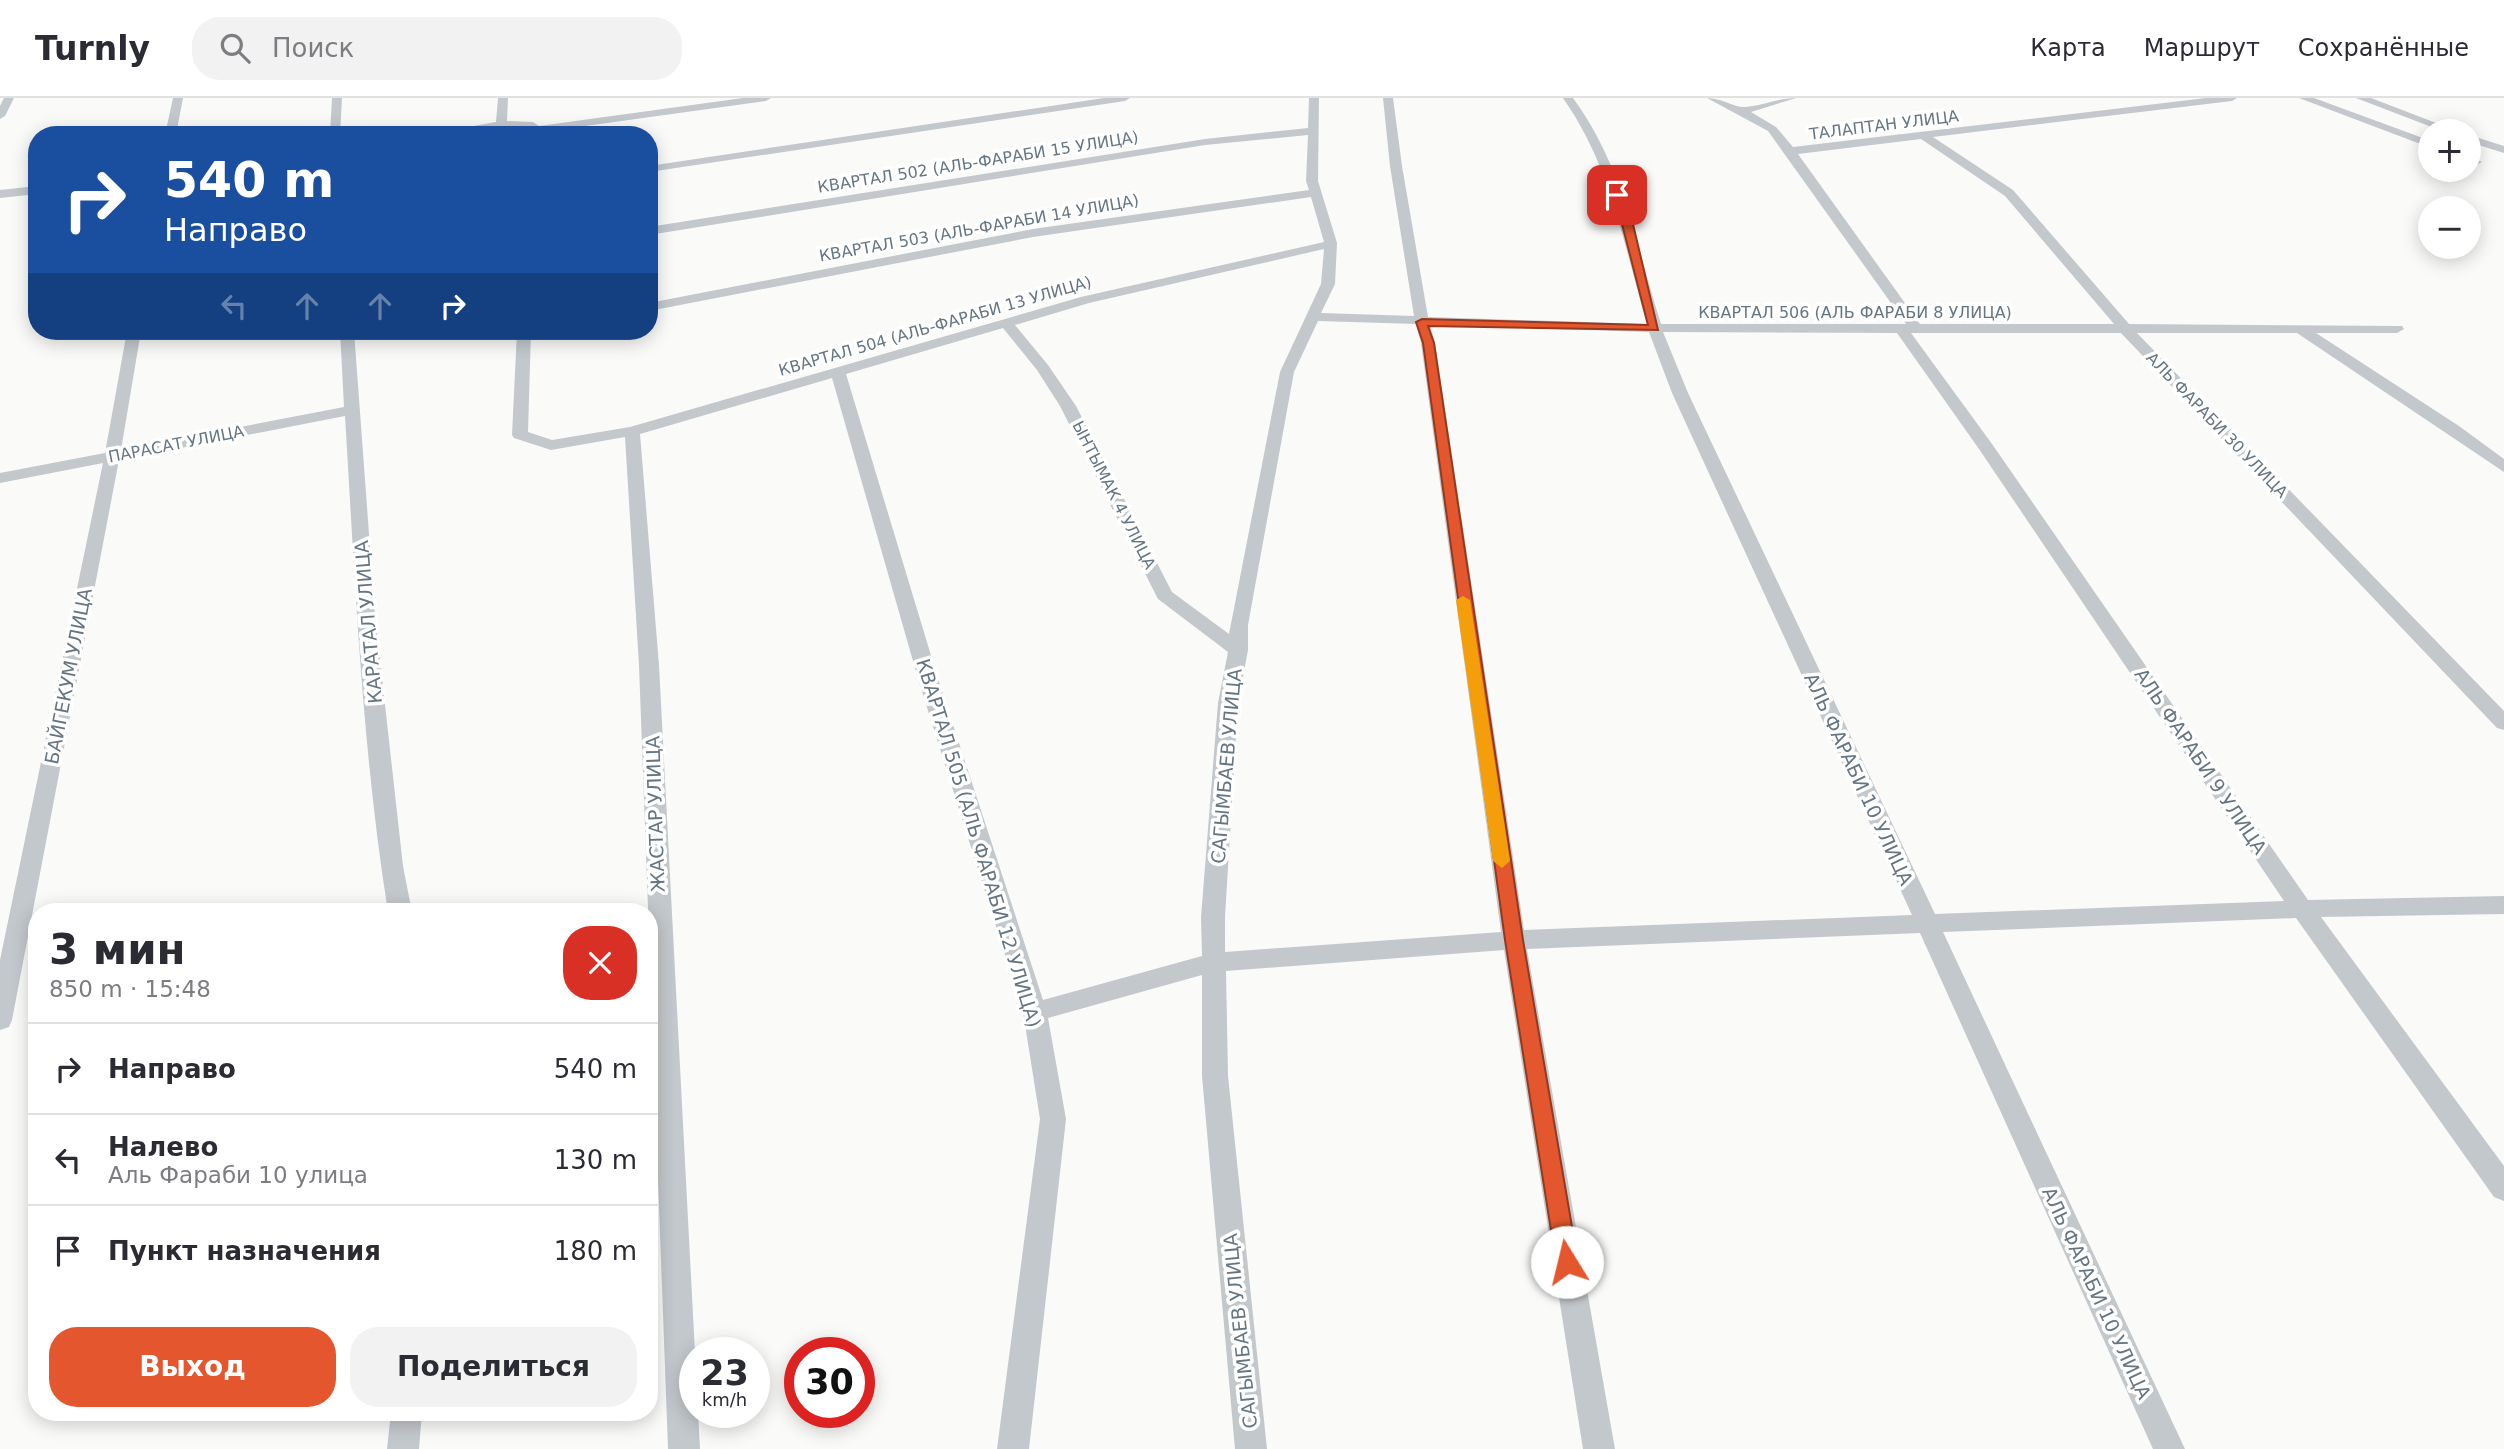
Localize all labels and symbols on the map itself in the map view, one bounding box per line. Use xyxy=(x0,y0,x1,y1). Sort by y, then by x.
street label: ТАЛАПТАН УЛИЦА xyxy=(1807,106,1960,144)
street label: КВАРТАЛ 502 (АЛЬ-ФАРАБИ 15 УЛИЦА) xyxy=(816,127,1140,197)
pin xyxy=(1587,165,1647,225)
street label: КВАРТАЛ 503 (АЛЬ-ФАРАБИ 14 УЛИЦА) xyxy=(818,190,1140,266)
street label: КВАРТАЛ 504 (АЛЬ-ФАРАБИ 13 УЛИЦА) xyxy=(776,272,1094,380)
street label: КВАРТАЛ 506 (АЛЬ ФАРАБИ 8 УЛИЦА) xyxy=(1698,303,2012,322)
street label: АЛЬ ФАРАБИ 30 УЛИЦА xyxy=(2142,348,2292,502)
street label: ЫНТЫМАК 4 УЛИЦА xyxy=(1068,418,1160,572)
street label: ПАРАСАТ УЛИЦА xyxy=(107,422,245,466)
street label: КАРАТАЛ УЛИЦА xyxy=(350,540,386,704)
street label: БАЙГЕКУМ УЛИЦА xyxy=(40,586,96,766)
street label: КВАРТАЛ 505 (АЛЬ ФАРАБИ 12 УЛИЦА) xyxy=(912,656,1046,1030)
street label: АЛЬ ФАРАБИ 9 УЛИЦА xyxy=(2131,664,2271,858)
street label: САГЫМБАЕВ УЛИЦА xyxy=(1207,667,1245,865)
street label: АЛЬ ФАРАБИ 10 УЛИЦА xyxy=(1800,669,1918,889)
street label: ЖАСТАР УЛИЦА xyxy=(641,735,669,893)
street label: АЛЬ ФАРАБИ 10 УЛИЦА xyxy=(2038,1183,2156,1403)
position arrow xyxy=(1530,1225,1604,1299)
street label: САГЫМБАЕВ УЛИЦА xyxy=(1219,1232,1261,1430)
speed limit sign: 30 xyxy=(784,1337,875,1428)

